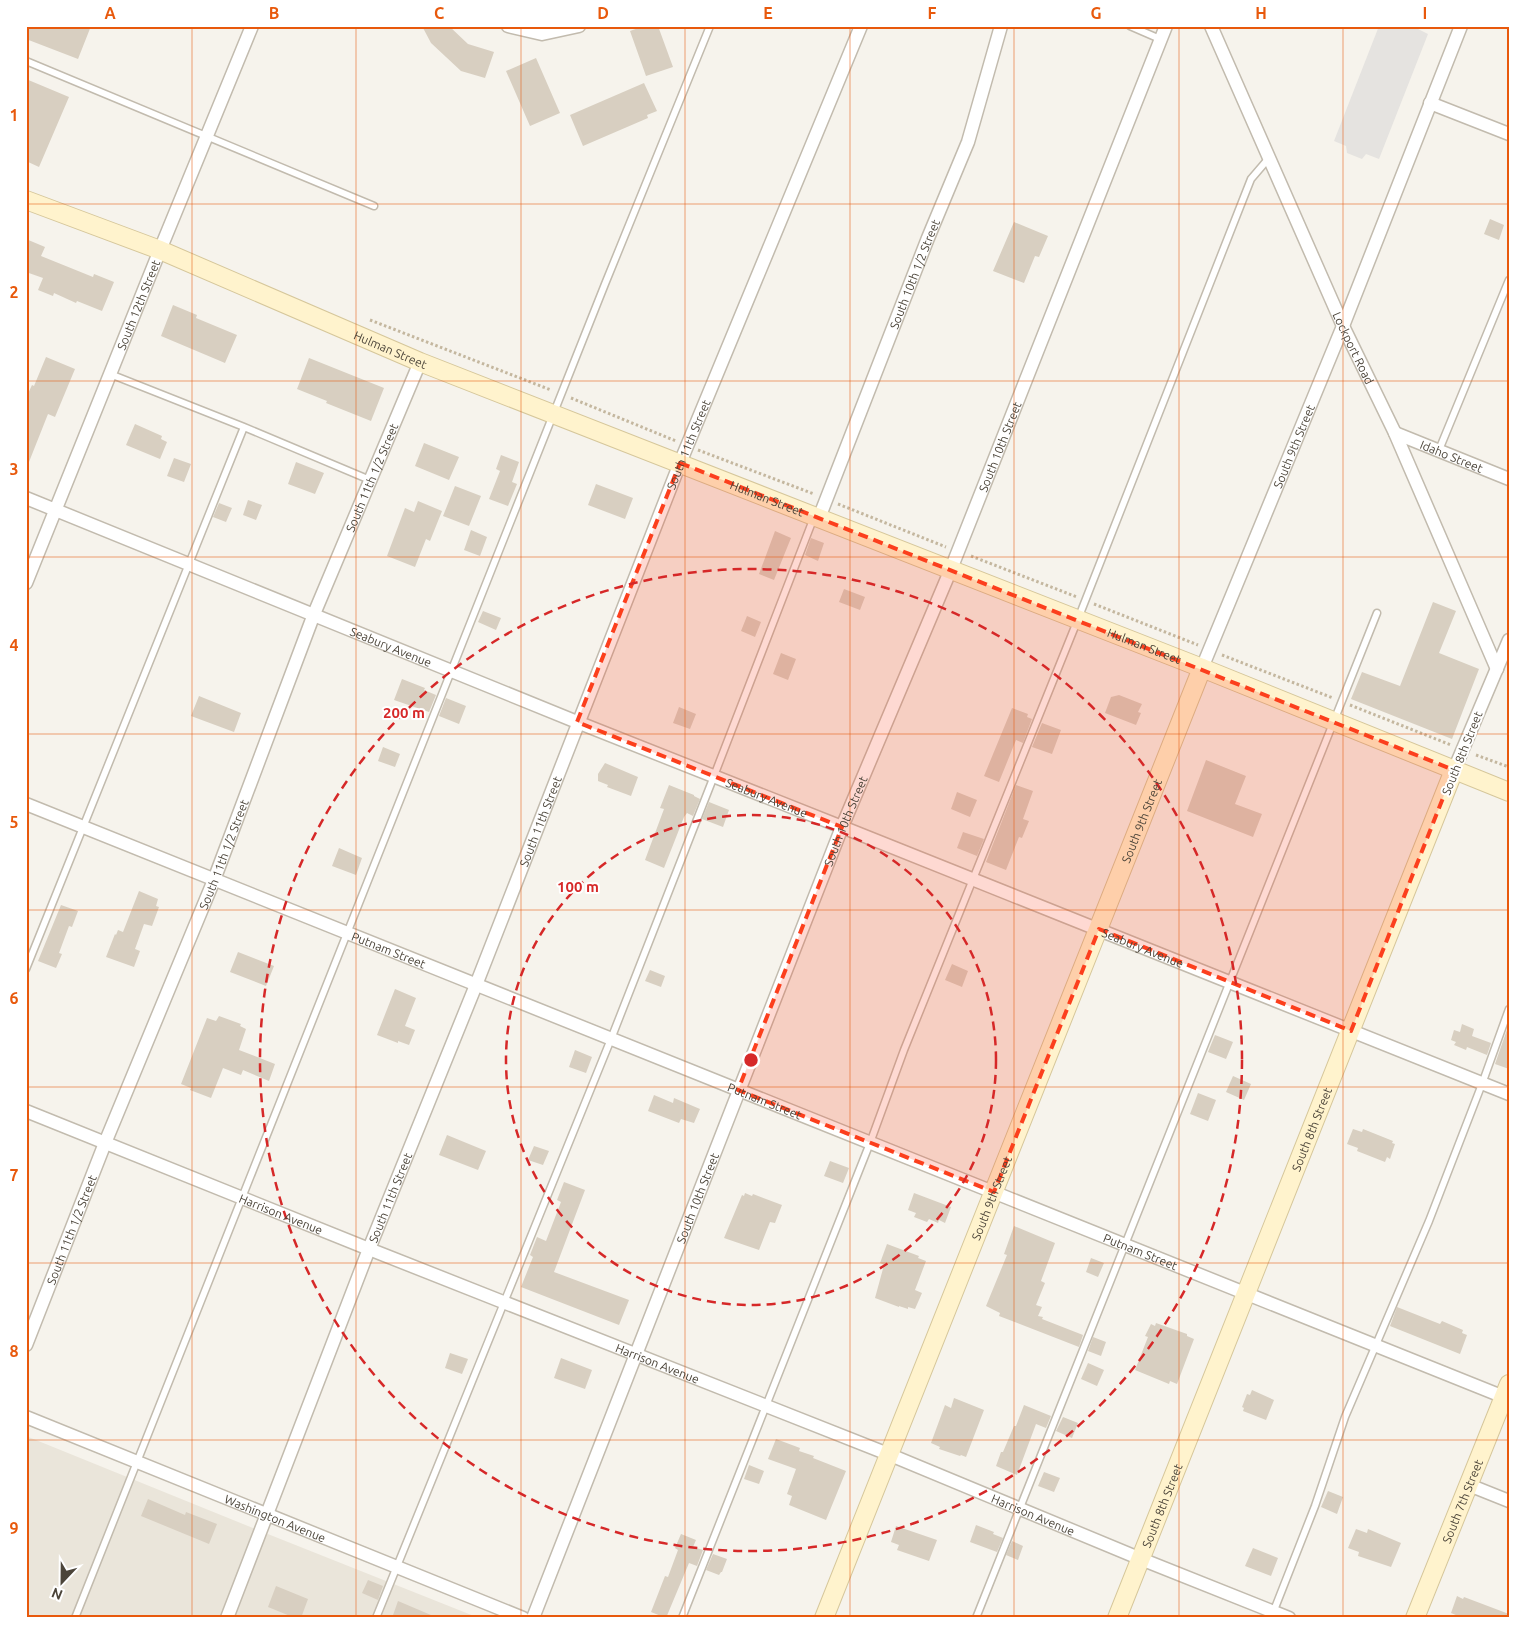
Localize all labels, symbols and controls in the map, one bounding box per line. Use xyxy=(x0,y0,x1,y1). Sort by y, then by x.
text: A xyxy=(104,4,116,22)
text: B xyxy=(269,4,279,22)
text: C xyxy=(434,4,444,22)
text: D xyxy=(597,4,609,22)
text: E xyxy=(763,4,773,22)
text: F xyxy=(928,4,937,22)
text: G xyxy=(1090,4,1102,22)
text: H xyxy=(1255,4,1267,22)
text: I xyxy=(1423,4,1427,22)
text: 1 xyxy=(9,106,19,124)
street label: South 10th 1/2 Street xyxy=(887,217,942,331)
street label: South 12th Street xyxy=(114,257,162,352)
text: 2 xyxy=(9,283,19,301)
street label: Lockport Road xyxy=(1331,310,1377,386)
street label: Hulman Street xyxy=(352,328,429,371)
street label: South 11th Street xyxy=(664,397,712,491)
street label: South 10th Street xyxy=(976,399,1023,494)
street label: South 9th Street xyxy=(1270,402,1317,490)
street label: South 11th 1/2 Street xyxy=(343,421,400,534)
street label: Idaho Street xyxy=(1418,437,1485,474)
text: 3 xyxy=(9,460,19,478)
street label: Hulman Street xyxy=(729,478,806,518)
street label: Seabury Avenue xyxy=(348,624,434,669)
street label: Hulman Street xyxy=(1106,625,1183,666)
text: 4 xyxy=(9,636,19,654)
text: 200 m xyxy=(383,704,425,721)
street label: South 8th Street xyxy=(1439,709,1485,797)
street label: South 11th Street xyxy=(516,774,564,868)
street label: South 10th Street xyxy=(821,774,869,868)
street label: Seabury Avenue xyxy=(724,775,810,819)
street label: South 9th Street xyxy=(1119,777,1164,865)
street label: South 11th 1/2 Street xyxy=(196,797,250,911)
text: 5 xyxy=(9,813,19,831)
text: 100 m xyxy=(557,878,599,895)
street label: Seabury Avenue xyxy=(1100,925,1186,970)
street label: Putnam Street xyxy=(350,929,428,970)
text: 6 xyxy=(9,989,19,1007)
centre of rings xyxy=(742,1051,760,1069)
street label: Putnam Street xyxy=(726,1080,804,1121)
street label: South 8th Street xyxy=(1289,1085,1334,1173)
street label: South 11th Street xyxy=(366,1150,414,1244)
street label: South 10th Street xyxy=(674,1151,721,1245)
street label: South 9th Street xyxy=(969,1154,1014,1242)
text: 7 xyxy=(9,1166,19,1184)
street label: South 11th 1/2 Street xyxy=(44,1173,99,1286)
street label: Harrison Avenue xyxy=(237,1191,325,1236)
street label: Putnam Street xyxy=(1102,1231,1180,1272)
street label: Harrison Avenue xyxy=(614,1341,701,1385)
text: 8 xyxy=(9,1342,19,1360)
street label: South 7th Street xyxy=(1439,1457,1485,1545)
street label: South 8th Street xyxy=(1139,1461,1184,1549)
street label: Harrison Avenue xyxy=(990,1491,1077,1537)
street label: Washington Avenue xyxy=(223,1492,328,1544)
text: 9 xyxy=(9,1519,19,1537)
north arrow xyxy=(38,1556,88,1606)
text: N xyxy=(49,1585,65,1603)

